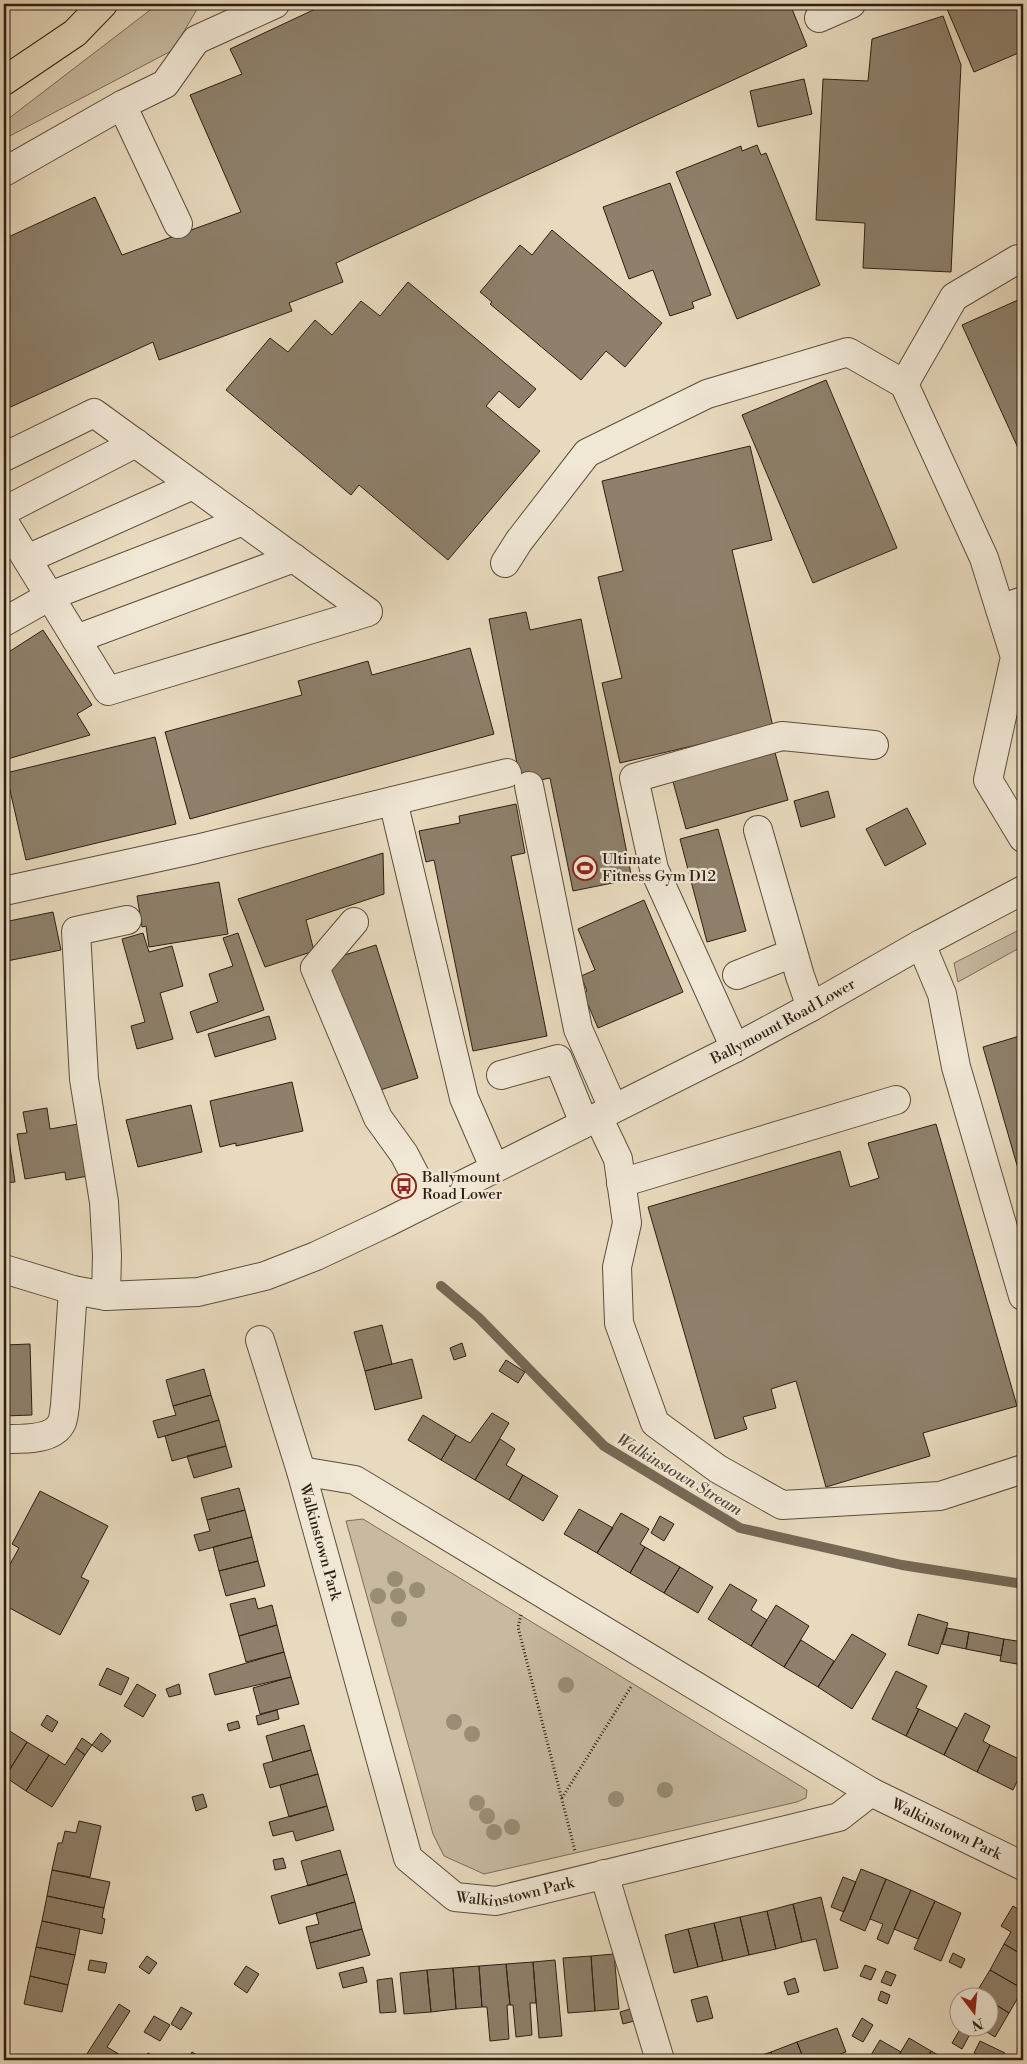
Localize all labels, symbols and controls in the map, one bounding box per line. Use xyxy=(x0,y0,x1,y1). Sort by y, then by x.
place label: Ultimate Fitness Gym D12 xyxy=(602,850,716,886)
sports icon: Ultimate Fitness Gym D12 xyxy=(572,855,598,881)
street label: Ballymount Road Lower xyxy=(707,974,859,1069)
place label: Ballymount Road Lower xyxy=(421,1168,503,1204)
bus stop icon: Ballymount Road Lower xyxy=(391,1173,417,1199)
water label: Walkinstown Stream xyxy=(613,1429,747,1521)
street label: Walkinstown Park xyxy=(295,1481,346,1604)
street label: Walkinstown Park xyxy=(888,1794,1006,1865)
street label: Walkinstown Park xyxy=(454,1873,577,1911)
north arrow xyxy=(950,1986,1000,2036)
text: N xyxy=(970,2013,985,2034)

